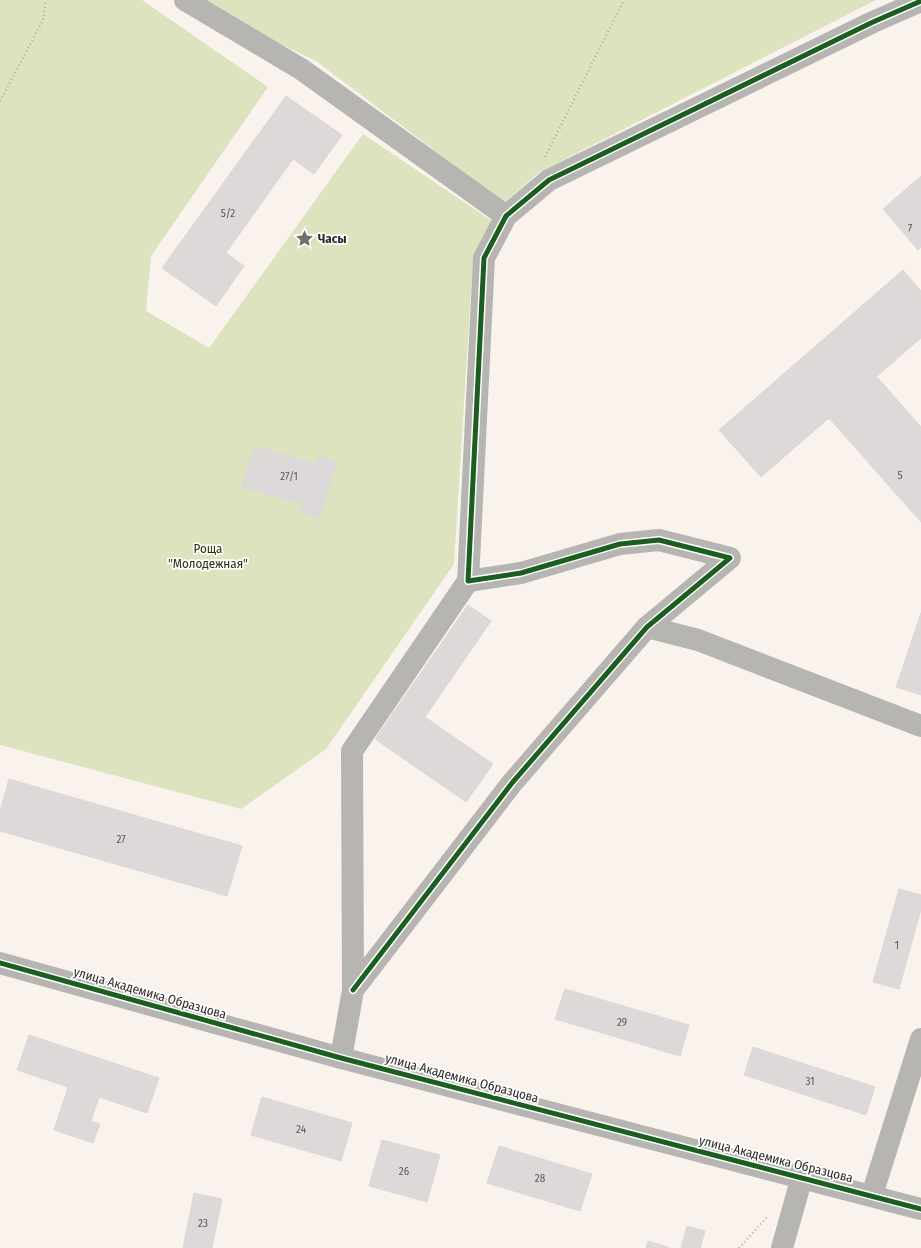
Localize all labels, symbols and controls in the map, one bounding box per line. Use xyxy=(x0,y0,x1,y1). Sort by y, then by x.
house number: 5/2 xyxy=(221,207,235,220)
house number: 7 xyxy=(908,222,913,235)
place icon: Часы xyxy=(295,228,315,248)
place label: Часы xyxy=(318,231,347,246)
house number: 5 xyxy=(897,469,903,482)
house number: 27/1 xyxy=(280,470,298,483)
park label: Роща "Молодежная" xyxy=(168,541,248,571)
house number: 27 xyxy=(116,833,126,846)
house number: 1 xyxy=(895,939,899,952)
street label: улица Академика Образцова xyxy=(72,964,228,1022)
house number: 29 xyxy=(617,1016,627,1029)
street label: улица Академика Образцова xyxy=(384,1050,540,1106)
house number: 31 xyxy=(806,1075,815,1088)
house number: 24 xyxy=(296,1123,307,1136)
street label: улица Академика Образцова xyxy=(697,1133,855,1185)
house number: 26 xyxy=(399,1165,410,1178)
house number: 28 xyxy=(535,1172,546,1185)
house number: 23 xyxy=(198,1217,208,1230)

